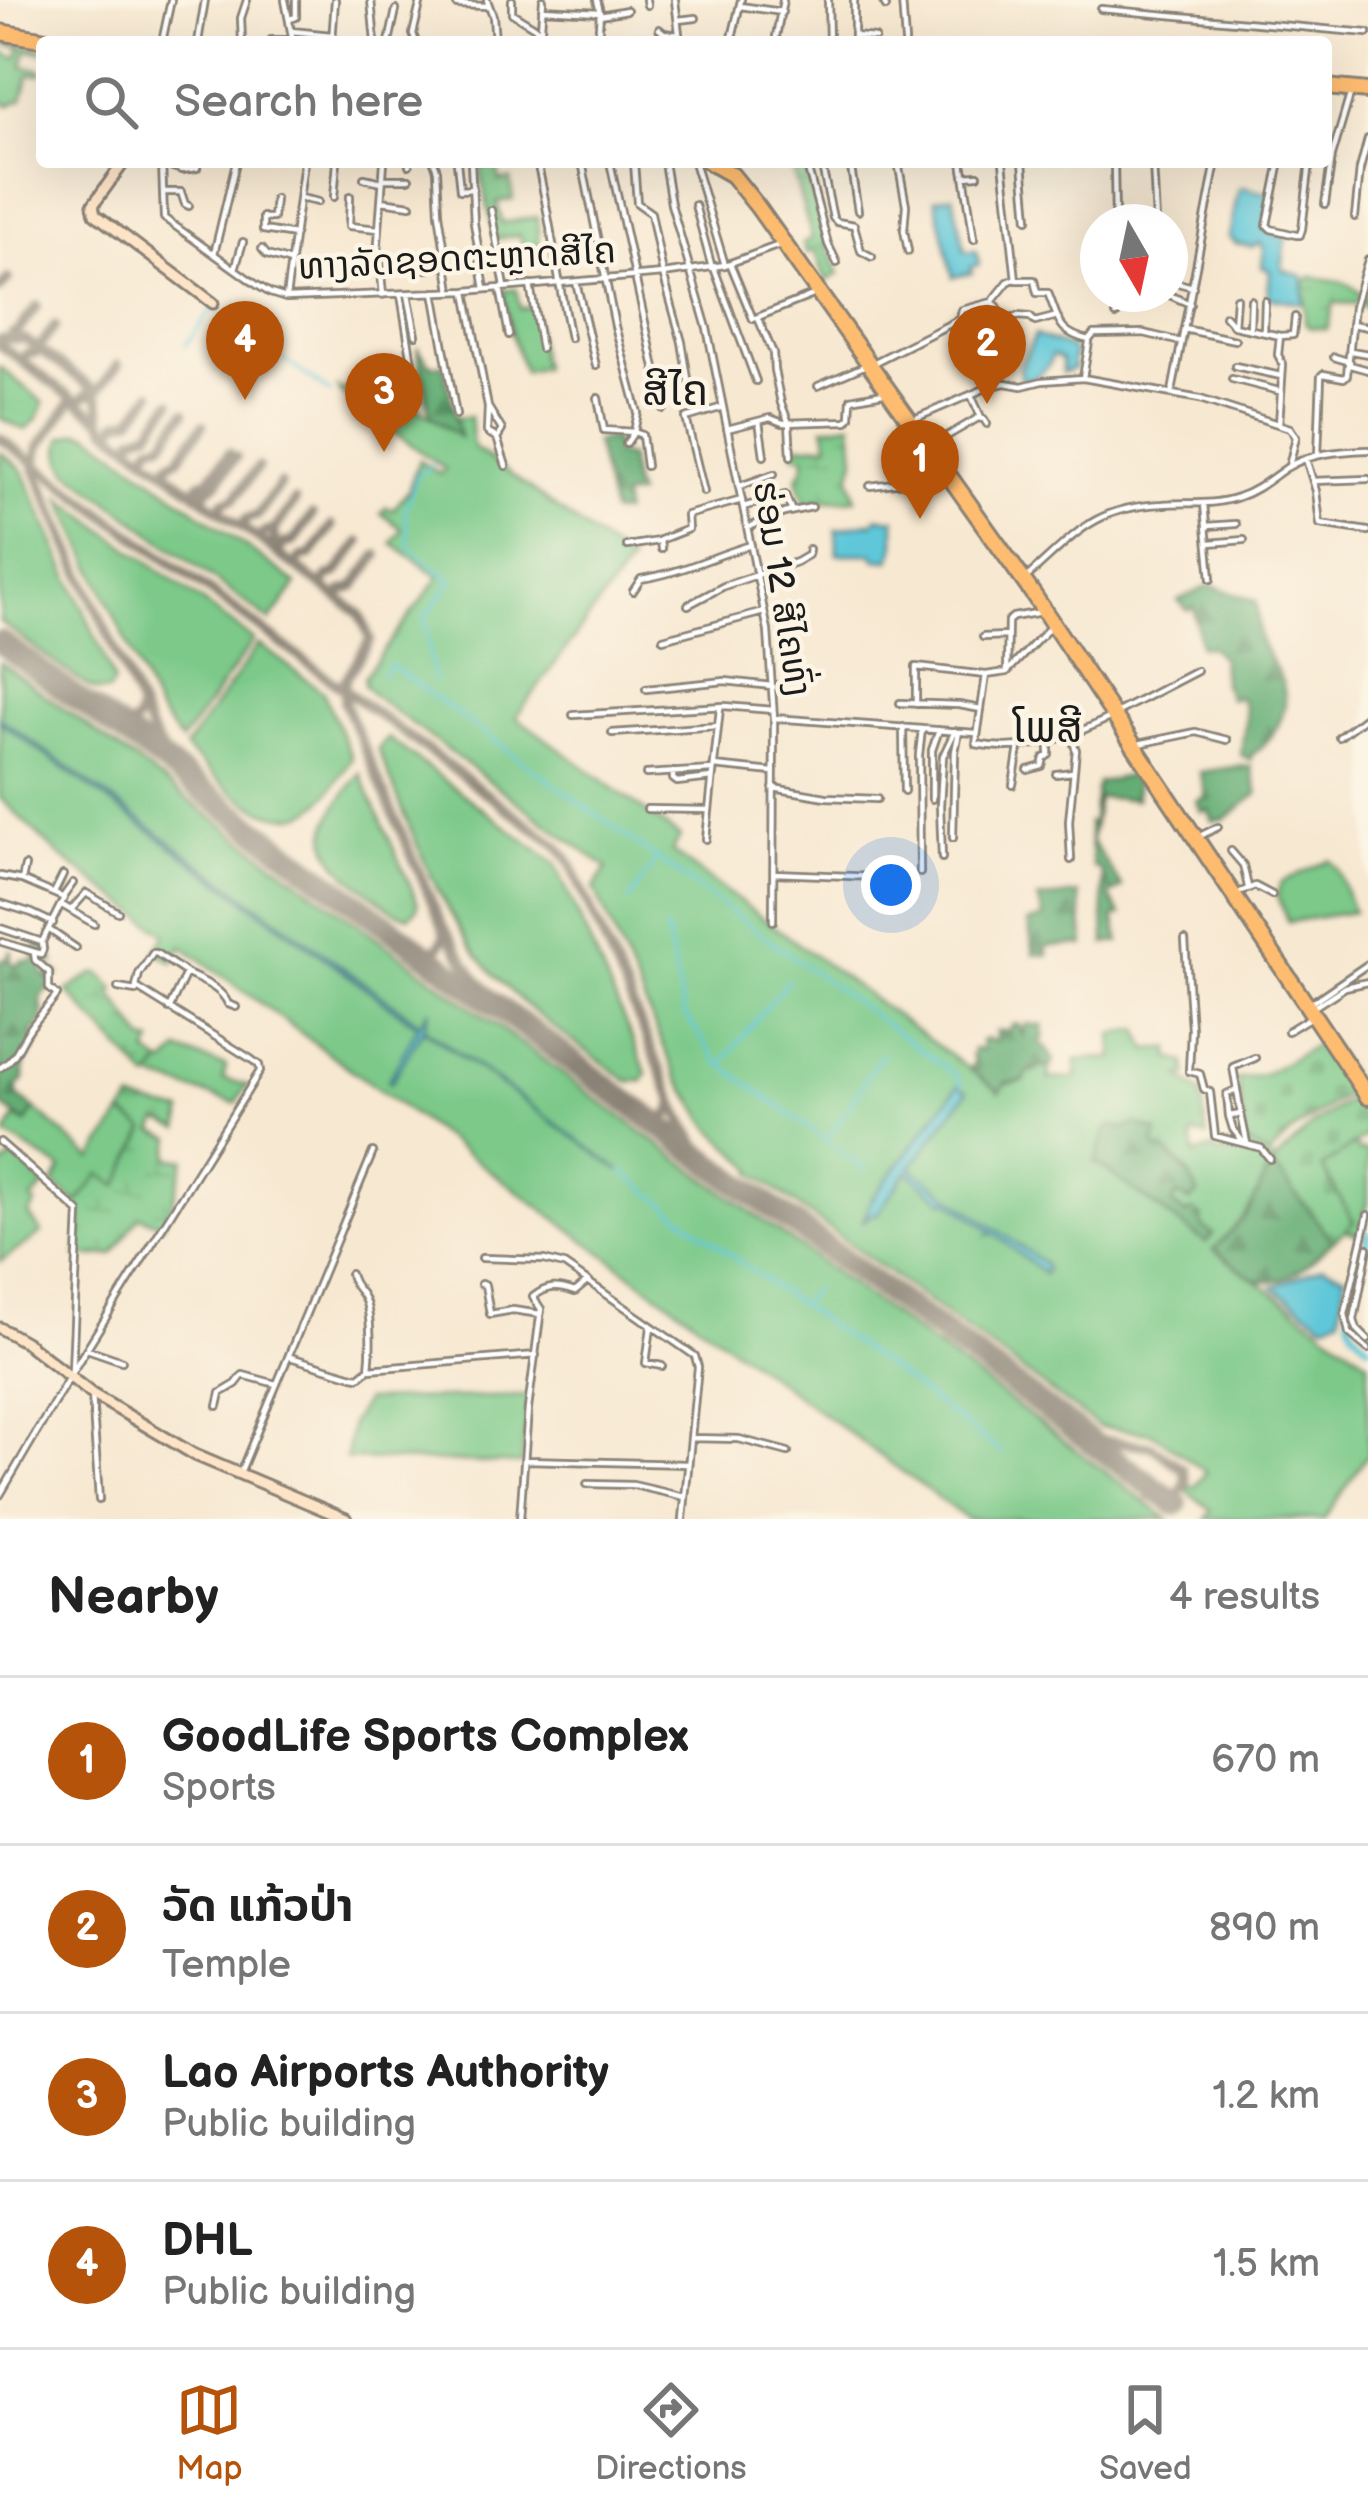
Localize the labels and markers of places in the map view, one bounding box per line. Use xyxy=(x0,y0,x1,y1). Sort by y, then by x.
pin: 4 xyxy=(206,301,284,400)
pin: 2 xyxy=(948,305,1026,404)
pin: 3 xyxy=(345,353,423,452)
pin: 1 xyxy=(881,420,959,519)

